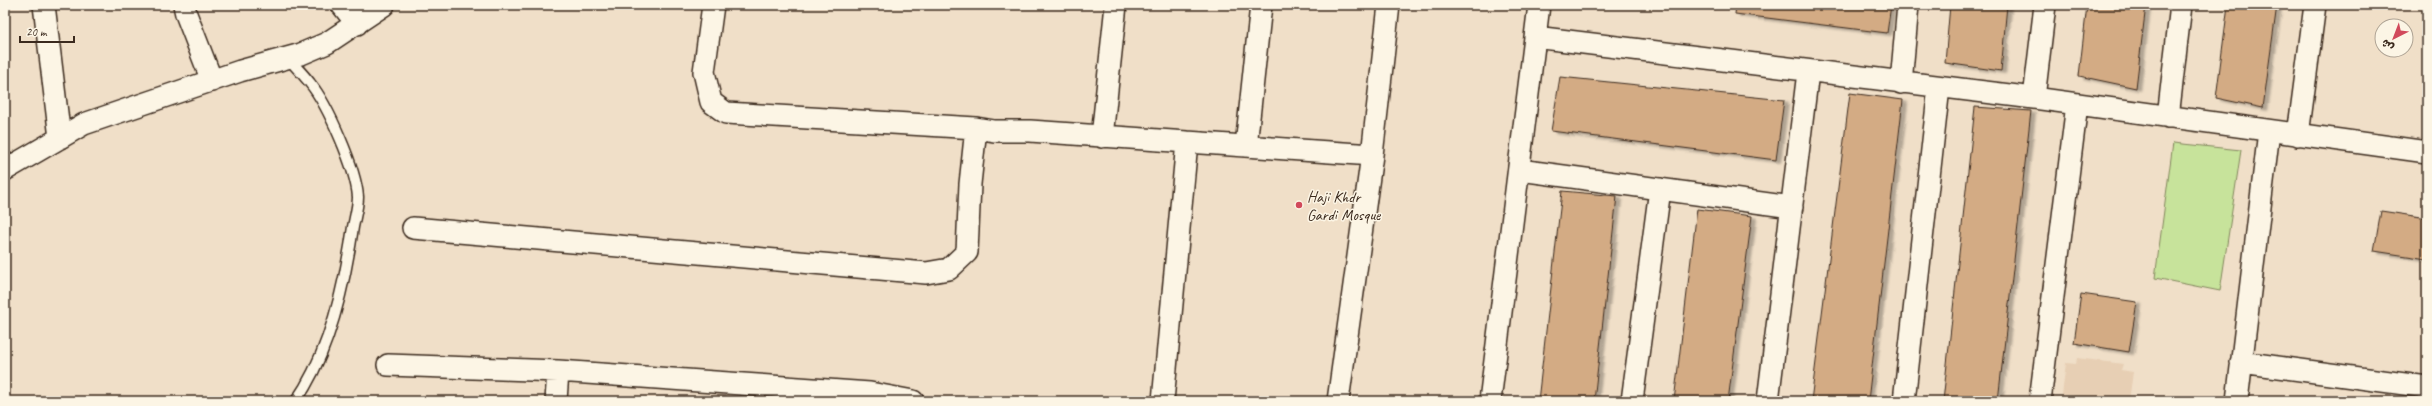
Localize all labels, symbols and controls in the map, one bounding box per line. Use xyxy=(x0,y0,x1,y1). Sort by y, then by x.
scale bar xyxy=(20,18,74,44)
north arrow xyxy=(2374,18,2414,58)
text: 20 m xyxy=(26,24,48,40)
text: ش xyxy=(2378,36,2396,55)
place label: Haji Khdr Gardi Mosque xyxy=(1307,187,1382,225)
marker: Haji Khdr Gardi Mosque xyxy=(1294,200,1304,210)

